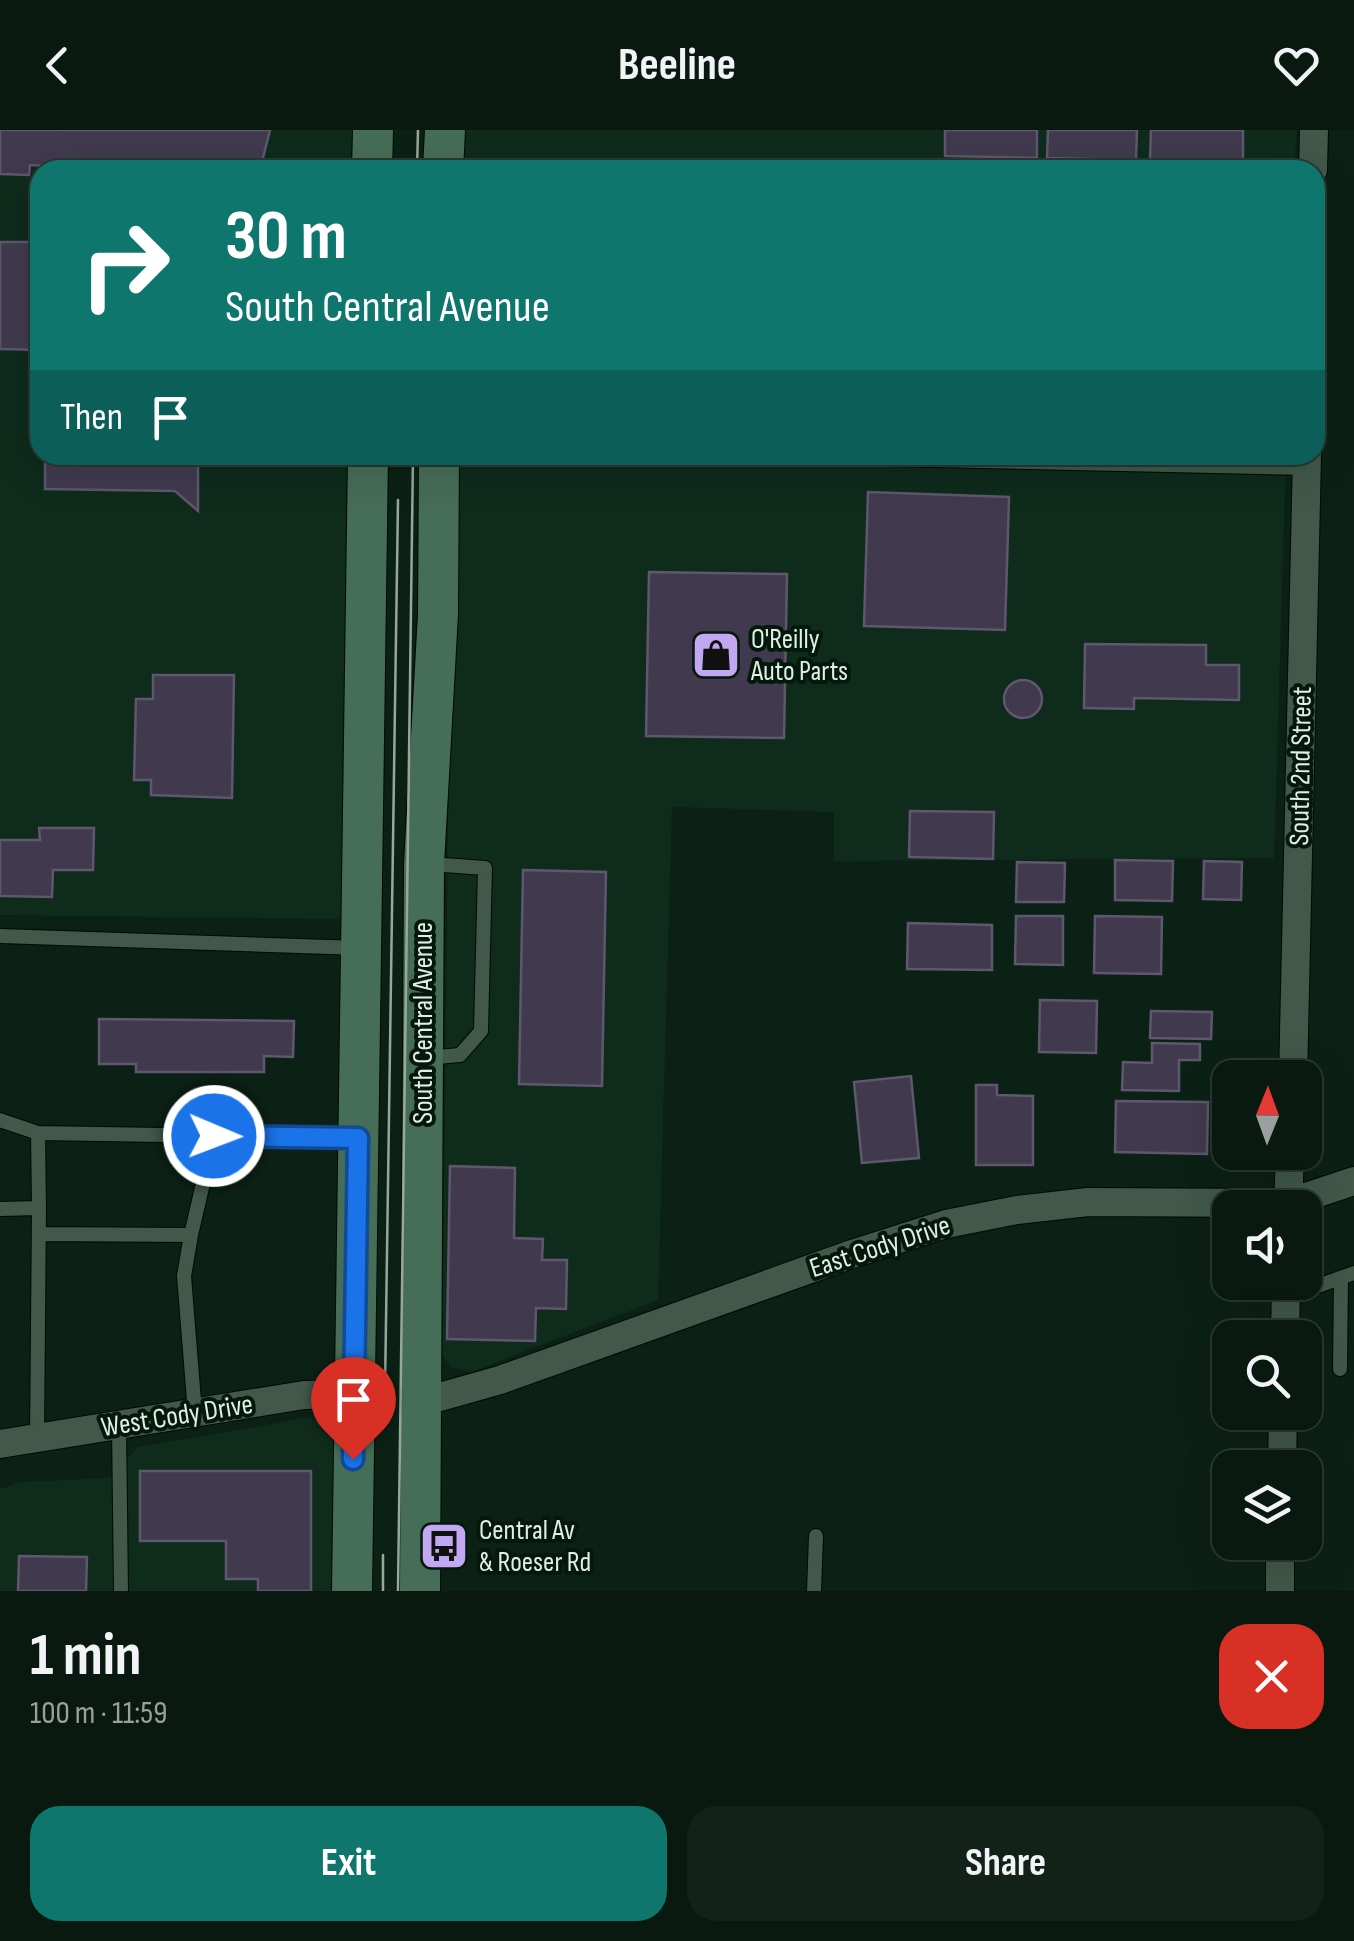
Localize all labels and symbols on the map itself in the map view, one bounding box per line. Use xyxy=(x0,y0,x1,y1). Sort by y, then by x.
place label: O'Reilly Auto Parts xyxy=(750,623,848,688)
shop icon: O'Reilly Auto Parts xyxy=(690,629,742,681)
street label: South 2nd Street xyxy=(1283,686,1319,846)
street label: South Central Avenue xyxy=(407,922,440,1124)
north arrow xyxy=(1212,1060,1322,1170)
position arrow xyxy=(162,1084,266,1188)
street label: East Cody Drive xyxy=(806,1209,954,1285)
pin xyxy=(311,1357,396,1460)
street label: West Cody Drive xyxy=(99,1388,255,1444)
place label: Central Av & Roeser Rd xyxy=(479,1514,591,1579)
bus stop icon: Central Av & Roeser Rd xyxy=(418,1520,470,1572)

